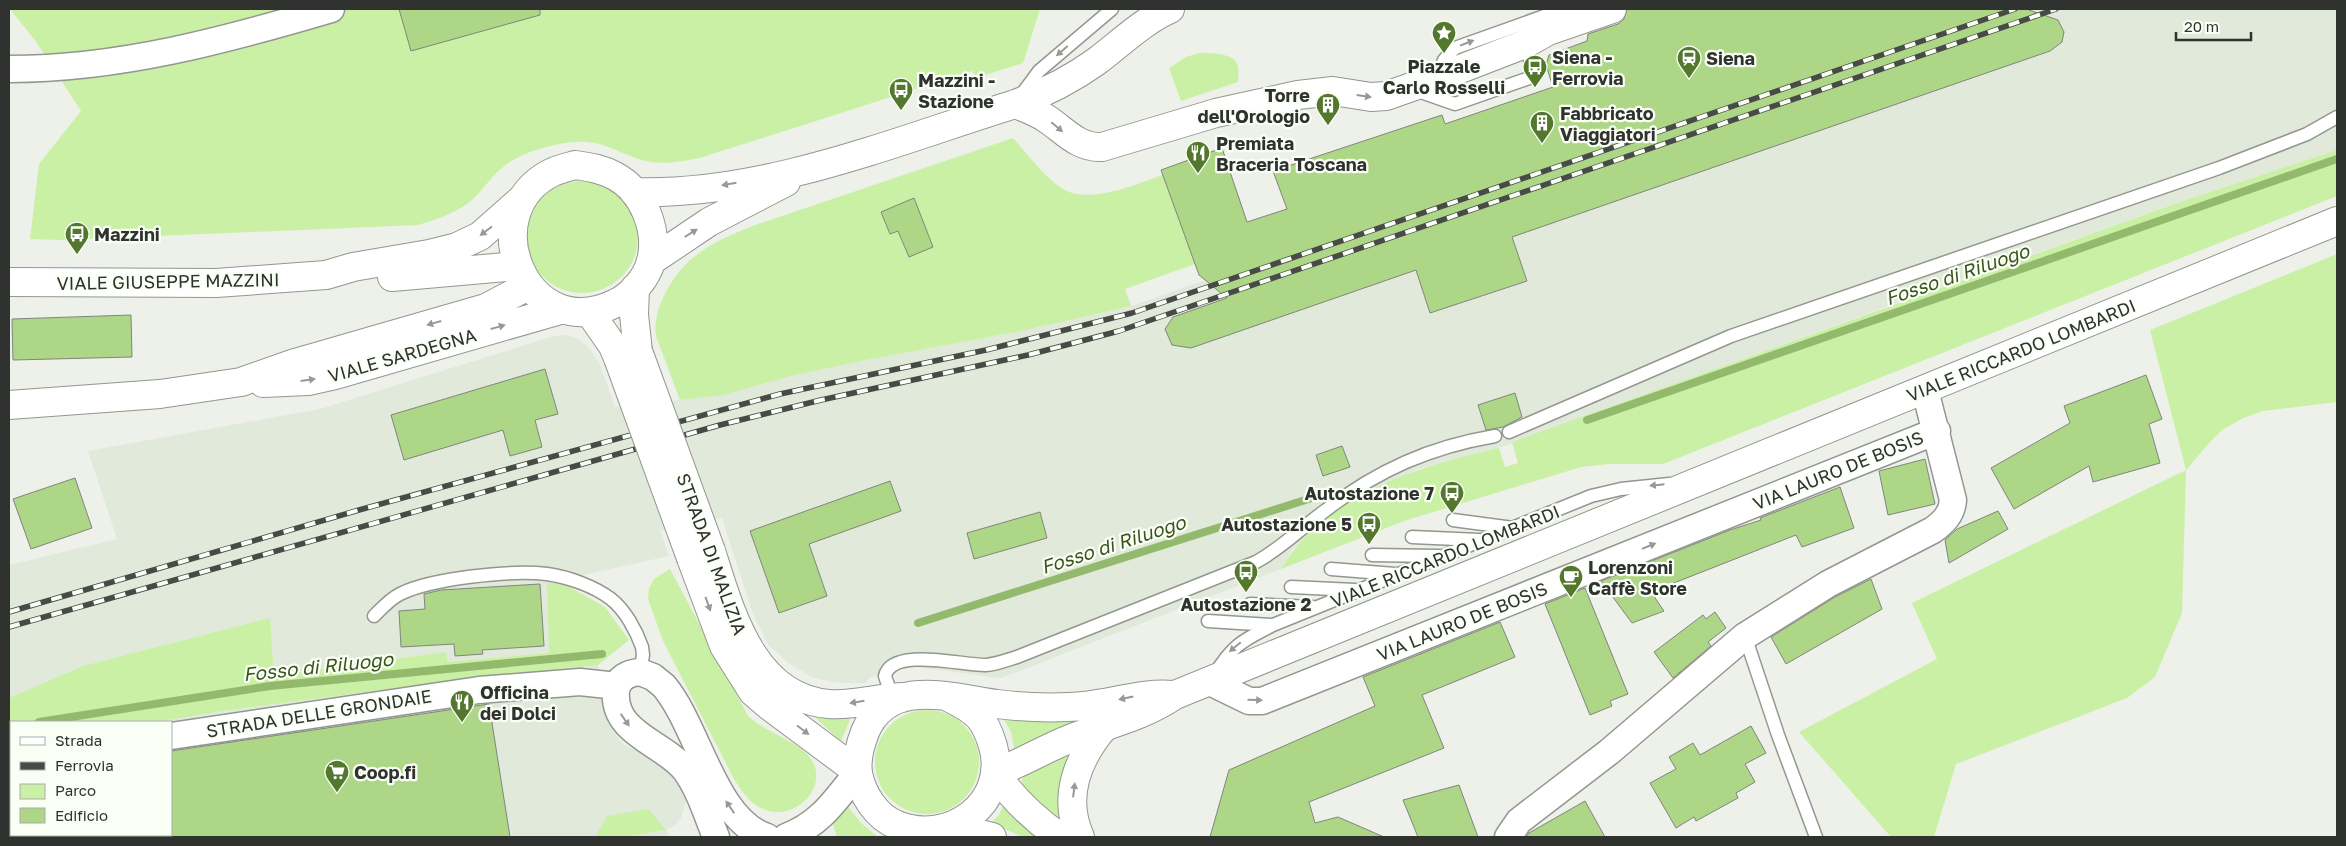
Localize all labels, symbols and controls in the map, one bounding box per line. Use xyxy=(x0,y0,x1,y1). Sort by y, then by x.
scale bar xyxy=(2176,10,2251,42)
text: 20 m xyxy=(2184,17,2219,35)
place icon: Piazzale Carlo Rosselli xyxy=(1431,20,1457,54)
one-way arrow xyxy=(1460,39,1475,47)
station icon: Siena xyxy=(1676,45,1702,79)
one-way arrow xyxy=(1055,46,1068,57)
place label: Siena - Ferrovia xyxy=(1552,46,1624,89)
place label: Siena xyxy=(1706,47,1755,69)
bus stop icon: Siena - Ferrovia xyxy=(1522,54,1548,88)
place label: Piazzale Carlo Rosselli xyxy=(1383,55,1505,98)
place label: Mazzini - Stazione xyxy=(918,69,995,112)
bus stop icon: Mazzini - Stazione xyxy=(888,77,914,111)
place label: Torre dell'Orologio xyxy=(1198,84,1310,127)
building icon: Torre dell'Orologio xyxy=(1315,92,1341,126)
one-way arrow xyxy=(1357,92,1373,100)
place label: Fabbricato Viaggiatori xyxy=(1560,102,1656,145)
building icon: Fabbricato Viaggiatori xyxy=(1529,110,1555,144)
one-way arrow xyxy=(1051,121,1063,133)
place label: Premiata Braceria Toscana xyxy=(1216,132,1367,175)
restaurant icon: Premiata Braceria Toscana xyxy=(1185,140,1211,174)
one-way arrow xyxy=(721,181,737,189)
bus stop icon: Mazzini xyxy=(64,221,90,255)
place label: Mazzini xyxy=(94,223,160,245)
one-way arrow xyxy=(480,225,493,236)
one-way arrow xyxy=(685,228,698,237)
water label: Fosso di Riluogo xyxy=(1882,238,2033,309)
street label: VIALE GIUSEPPE MAZZINI xyxy=(56,268,280,294)
street label: VIALE RICCARDO LOMBARDI xyxy=(1903,294,2139,406)
one-way arrow xyxy=(427,320,442,328)
street label: VIALE SARDEGNA xyxy=(325,323,479,387)
one-way arrow xyxy=(490,323,505,331)
one-way arrow xyxy=(300,376,316,384)
street label: VIA LAURO DE BOSIS xyxy=(1750,426,1926,514)
street label: STRADA DI MALIZIA xyxy=(673,470,751,638)
bus stop icon: Autostazione 7 xyxy=(1439,480,1465,514)
one-way arrow xyxy=(1649,481,1665,489)
place label: Autostazione 7 xyxy=(1304,482,1434,504)
street label: VIALE RICCARDO LOMBARDI xyxy=(1327,500,1563,612)
water label: Fosso di Riluogo xyxy=(1038,509,1190,578)
bus stop icon: Autostazione 5 xyxy=(1356,511,1382,545)
place label: Autostazione 5 xyxy=(1221,513,1352,535)
one-way arrow xyxy=(1642,541,1656,549)
place label: Lorenzoni Caffè Store xyxy=(1588,556,1687,599)
bus stop icon: Autostazione 2 xyxy=(1233,559,1259,593)
cafe icon: Lorenzoni Caffè Store xyxy=(1558,564,1584,598)
street label: VIA LAURO DE BOSIS xyxy=(1374,577,1550,665)
place label: Autostazione 2 xyxy=(1181,593,1311,615)
one-way arrow xyxy=(705,596,712,611)
one-way arrow xyxy=(1230,641,1242,653)
water label: Fosso di Riluogo xyxy=(242,647,396,685)
place label: Officina dei Dolci xyxy=(480,681,556,724)
street label: STRADA DELLE GRONDAIE xyxy=(205,684,433,742)
restaurant icon: Officina dei Dolci xyxy=(449,689,475,723)
one-way arrow xyxy=(1119,694,1134,702)
one-way arrow xyxy=(1247,697,1263,705)
one-way arrow xyxy=(848,699,864,707)
one-way arrow xyxy=(620,713,630,727)
legend xyxy=(10,721,172,836)
one-way arrow xyxy=(796,725,810,735)
text: Strada xyxy=(55,731,102,749)
text: Ferrovia xyxy=(55,756,114,774)
supermarket icon: Coop.fi xyxy=(324,759,350,793)
place label: Coop.fi xyxy=(354,761,416,783)
text: Parco xyxy=(55,781,96,799)
one-way arrow xyxy=(1070,781,1078,797)
one-way arrow xyxy=(726,801,735,814)
text: Edificio xyxy=(55,806,108,824)

